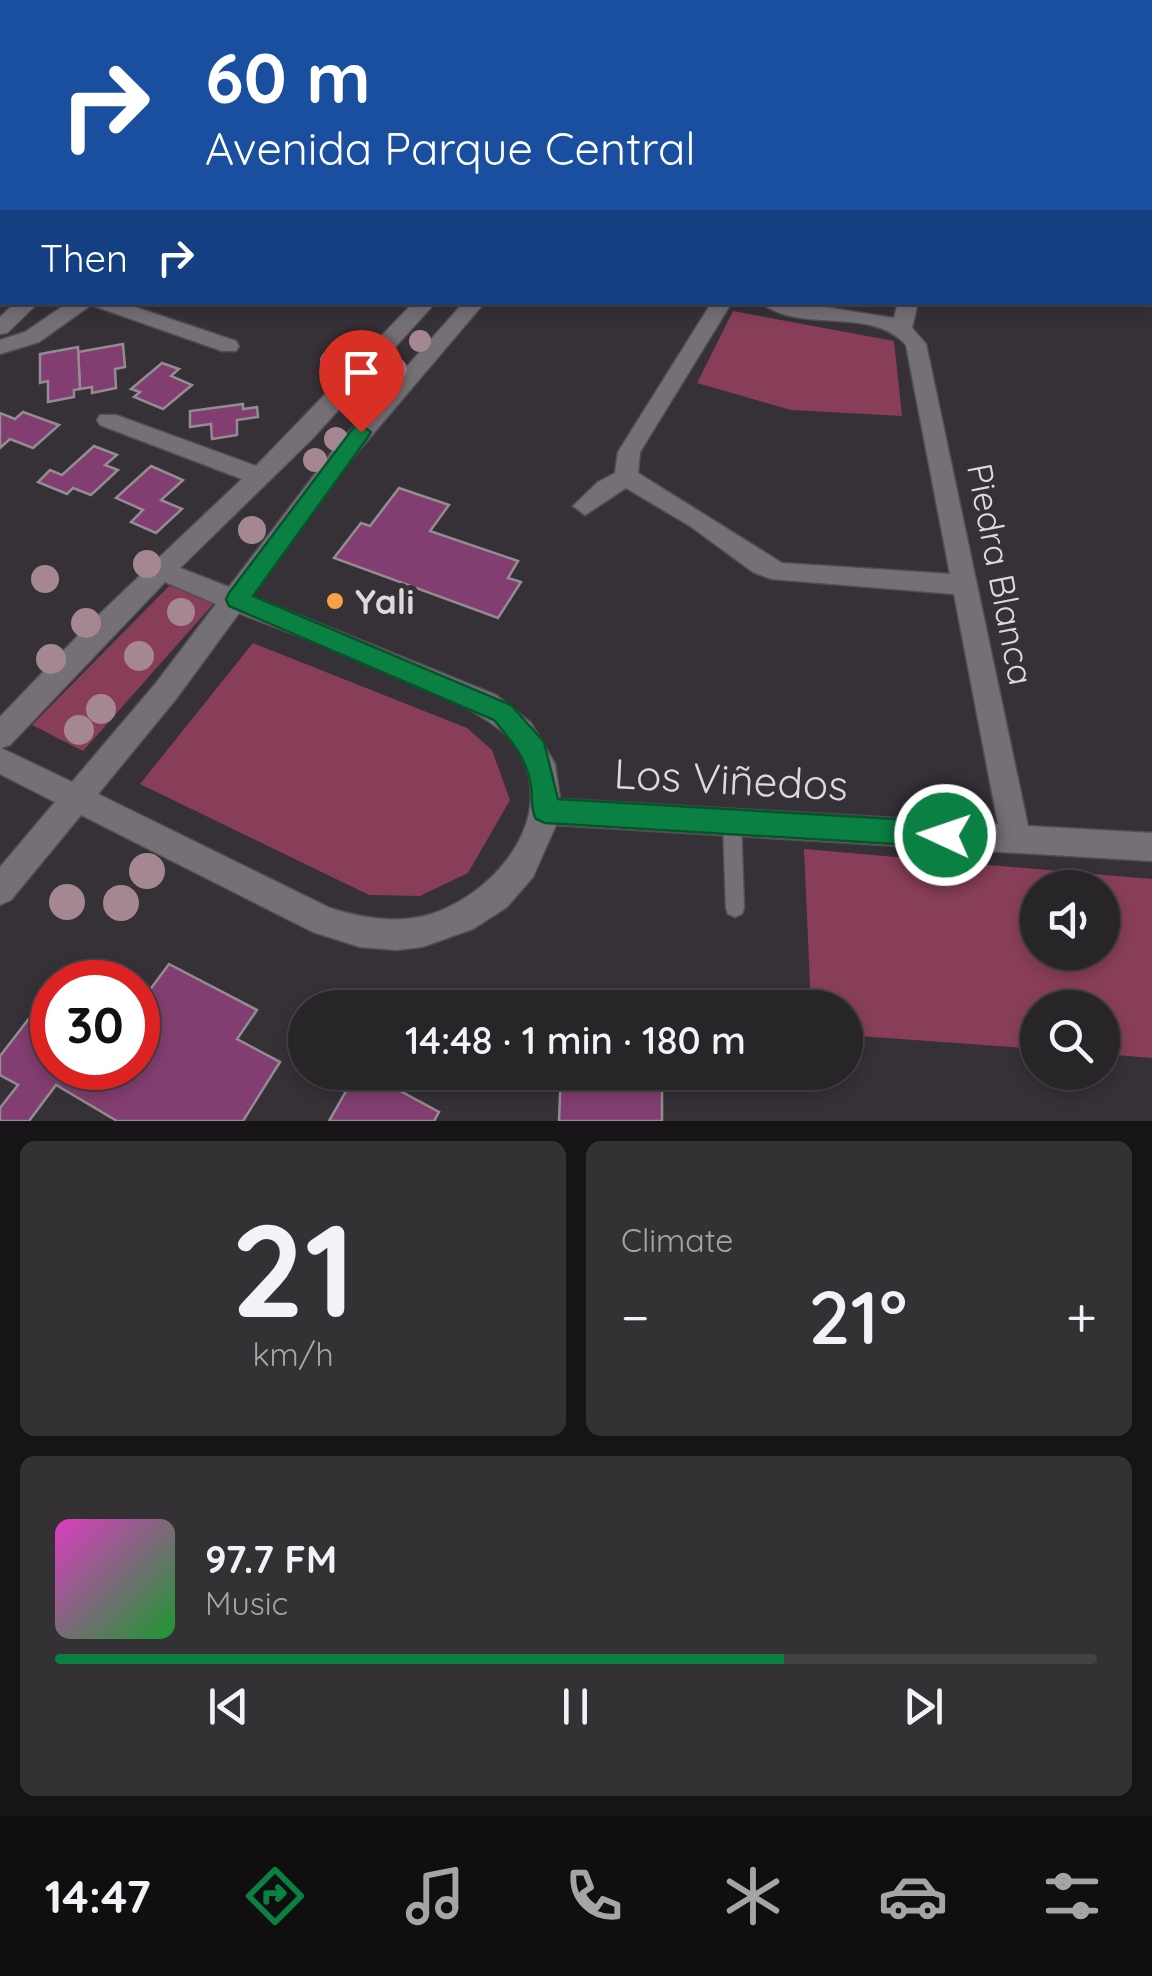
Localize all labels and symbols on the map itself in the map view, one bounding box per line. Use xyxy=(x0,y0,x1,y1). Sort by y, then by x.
pin xyxy=(319,330,404,433)
street label: Piedra Blanca xyxy=(958,460,1044,688)
place label: Yali xyxy=(355,579,414,623)
marker: Yali xyxy=(324,590,346,612)
street label: Los Viñedos xyxy=(613,746,849,812)
position arrow xyxy=(893,783,997,887)
speed limit sign: 30 xyxy=(30,960,160,1090)

